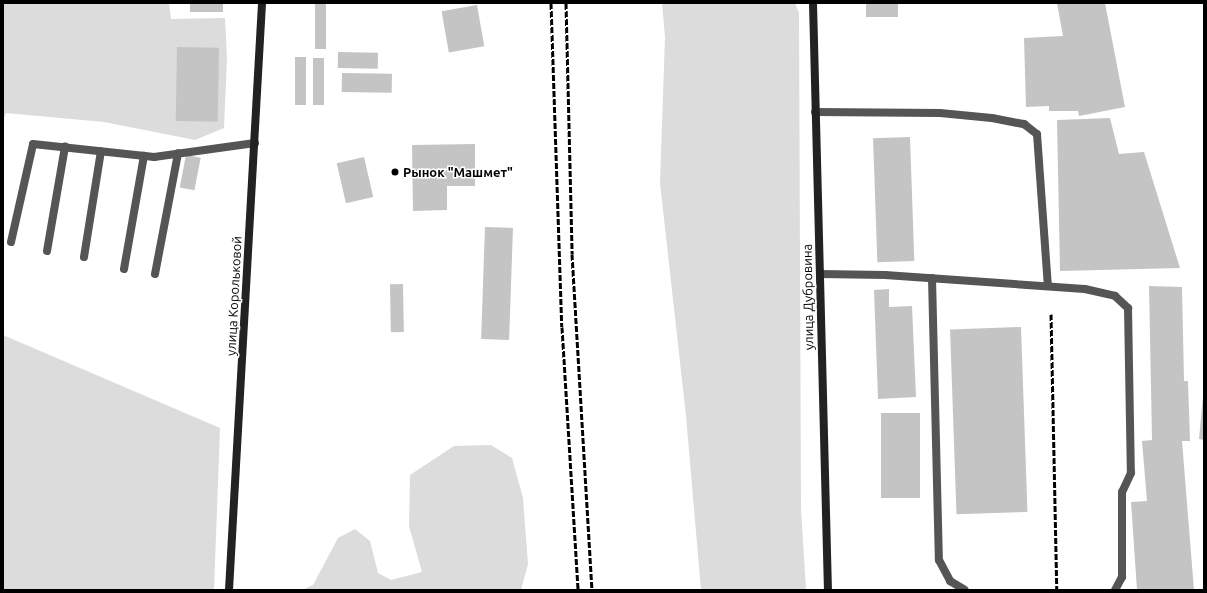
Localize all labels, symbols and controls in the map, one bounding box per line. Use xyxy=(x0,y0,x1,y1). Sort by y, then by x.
place label: Рынок "Машмет" xyxy=(403,164,513,180)
marker: Рынок "Машмет" xyxy=(390,167,400,177)
street label: улица Корольковой xyxy=(223,236,245,356)
street label: улица Дубровина xyxy=(799,244,817,350)

